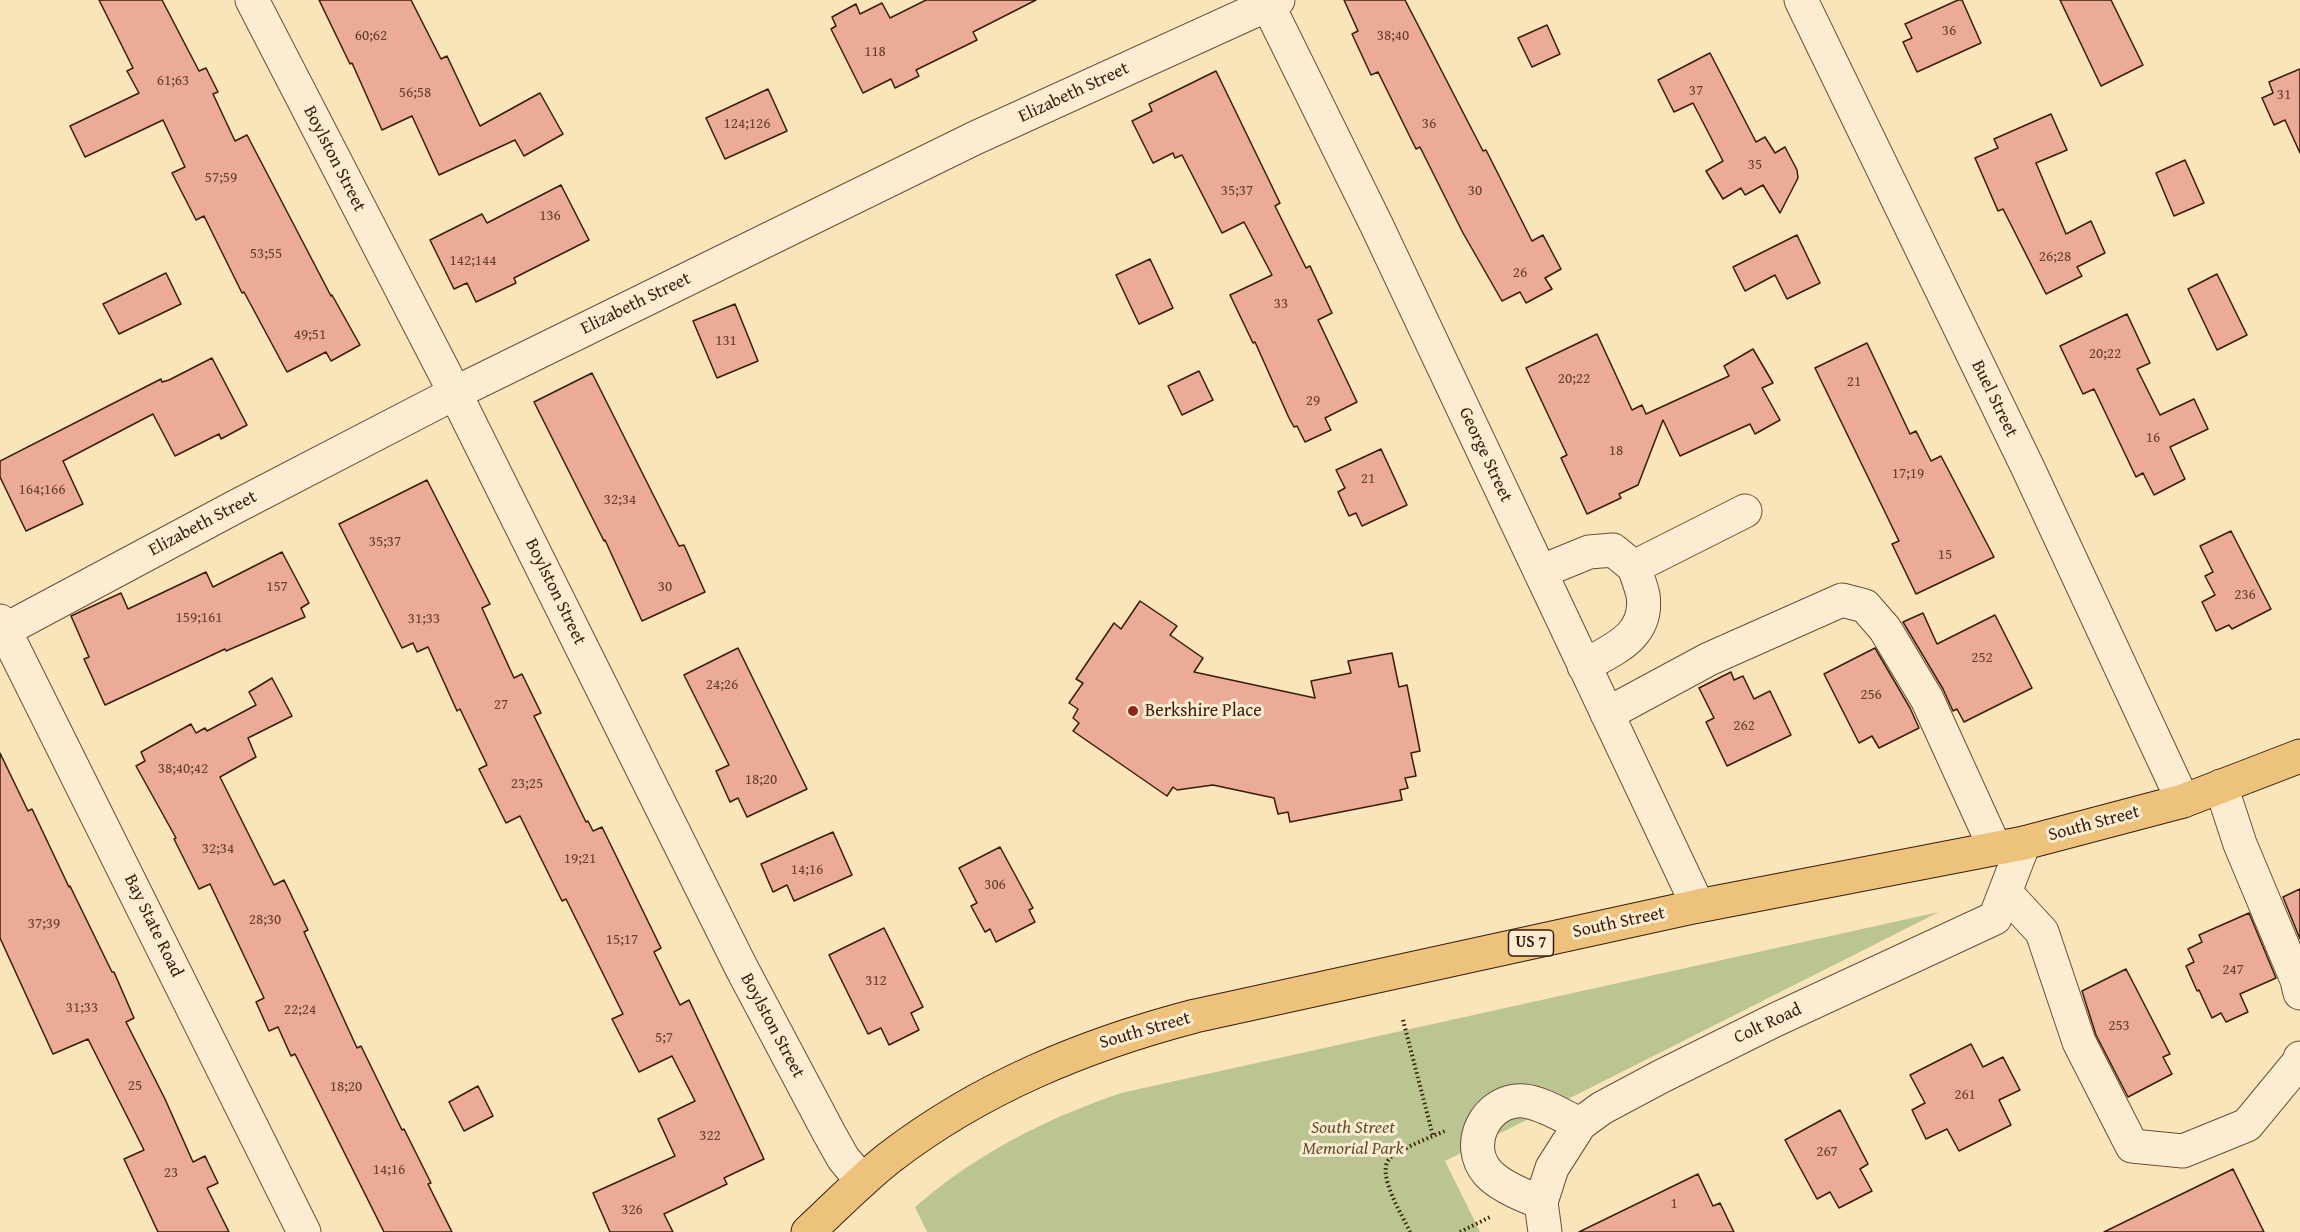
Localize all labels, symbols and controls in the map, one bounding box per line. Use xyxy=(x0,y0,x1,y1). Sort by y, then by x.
house number: 36 xyxy=(1942,22,1956,40)
house number: 60;62 xyxy=(355,27,387,45)
house number: 38;40 xyxy=(1377,27,1409,45)
house number: 118 xyxy=(864,43,886,61)
street label: Elizabeth Street xyxy=(1015,58,1133,128)
house number: 61;63 xyxy=(157,72,189,90)
house number: 37 xyxy=(1689,82,1703,100)
house number: 56;58 xyxy=(399,84,431,102)
house number: 31 xyxy=(2277,86,2291,104)
street label: Boylston Street xyxy=(298,103,370,215)
house number: 124;126 xyxy=(724,115,770,133)
house number: 36 xyxy=(1422,115,1436,133)
house number: 35 xyxy=(1748,156,1762,174)
house number: 57;59 xyxy=(205,169,237,187)
house number: 35;37 xyxy=(1221,182,1253,200)
house number: 30 xyxy=(1468,182,1482,200)
house number: 136 xyxy=(539,207,561,225)
house number: 53;55 xyxy=(250,245,282,263)
house number: 26;28 xyxy=(2039,248,2071,266)
house number: 142;144 xyxy=(450,252,496,270)
house number: 26 xyxy=(1513,264,1527,282)
street label: Elizabeth Street xyxy=(578,268,694,340)
house number: 33 xyxy=(1274,295,1288,313)
house number: 49;51 xyxy=(294,326,326,344)
house number: 131 xyxy=(715,332,737,350)
house number: 20;22 xyxy=(2089,345,2121,363)
street label: Buel Street xyxy=(1966,357,2022,441)
house number: 20;22 xyxy=(1558,370,1590,388)
house number: 21 xyxy=(1847,373,1861,391)
house number: 29 xyxy=(1306,392,1320,410)
street label: George Street xyxy=(1454,404,1516,506)
house number: 16 xyxy=(2146,429,2160,447)
house number: 18 xyxy=(1609,442,1623,460)
house number: 17;19 xyxy=(1892,465,1924,483)
house number: 21 xyxy=(1361,470,1375,488)
house number: 164;166 xyxy=(19,481,65,499)
street label: Elizabeth Street xyxy=(145,486,261,562)
house number: 32;34 xyxy=(604,491,636,509)
house number: 35;37 xyxy=(369,533,401,551)
street label: Boylston Street xyxy=(520,535,590,649)
house number: 15 xyxy=(1938,546,1952,564)
house number: 157 xyxy=(266,578,288,596)
house number: 30 xyxy=(658,578,672,596)
house number: 236 xyxy=(2234,586,2256,604)
house number: 159;161 xyxy=(176,609,222,627)
house number: 31;33 xyxy=(408,610,440,628)
house number: 252 xyxy=(1971,649,1993,667)
house number: 24;26 xyxy=(706,676,738,694)
house number: 256 xyxy=(1860,686,1882,704)
house number: 27 xyxy=(494,696,508,714)
place label: Berkshire Place xyxy=(1145,700,1262,722)
marker: Berkshire Place xyxy=(1126,704,1140,718)
house number: 262 xyxy=(1733,717,1755,735)
house number: 38;40;42 xyxy=(158,760,208,778)
house number: 18;20 xyxy=(745,771,777,789)
house number: 23;25 xyxy=(511,775,543,793)
street label: South Street xyxy=(2046,801,2142,847)
house number: 32;34 xyxy=(202,840,234,858)
house number: 19;21 xyxy=(564,850,596,868)
house number: 14;16 xyxy=(791,861,823,879)
street label: Bay State Road xyxy=(119,871,187,981)
house number: 306 xyxy=(984,876,1006,894)
street label: South Street xyxy=(1571,903,1667,943)
house number: 28;30 xyxy=(249,911,281,929)
house number: 37;39 xyxy=(28,915,60,933)
road number: US 7 xyxy=(1508,930,1553,956)
house number: 15;17 xyxy=(606,931,638,949)
house number: 247 xyxy=(2222,961,2244,979)
street label: Boylston Street xyxy=(735,970,809,1082)
house number: 312 xyxy=(865,972,887,990)
house number: 31;33 xyxy=(66,999,98,1017)
street label: Colt Road xyxy=(1731,999,1805,1049)
house number: 22;24 xyxy=(284,1001,316,1019)
street label: South Street xyxy=(1097,1008,1193,1054)
house number: 253 xyxy=(2108,1017,2130,1035)
house number: 5;7 xyxy=(655,1029,673,1047)
house number: 25 xyxy=(128,1077,142,1095)
house number: 18;20 xyxy=(330,1078,362,1096)
house number: 261 xyxy=(1954,1086,1976,1104)
park label: South Street Memorial Park xyxy=(1302,1117,1404,1160)
house number: 322 xyxy=(699,1127,721,1145)
house number: 267 xyxy=(1816,1143,1838,1161)
house number: 14;16 xyxy=(373,1161,405,1179)
house number: 23 xyxy=(164,1164,178,1182)
house number: 1 xyxy=(1670,1195,1678,1213)
house number: 326 xyxy=(621,1201,643,1219)

